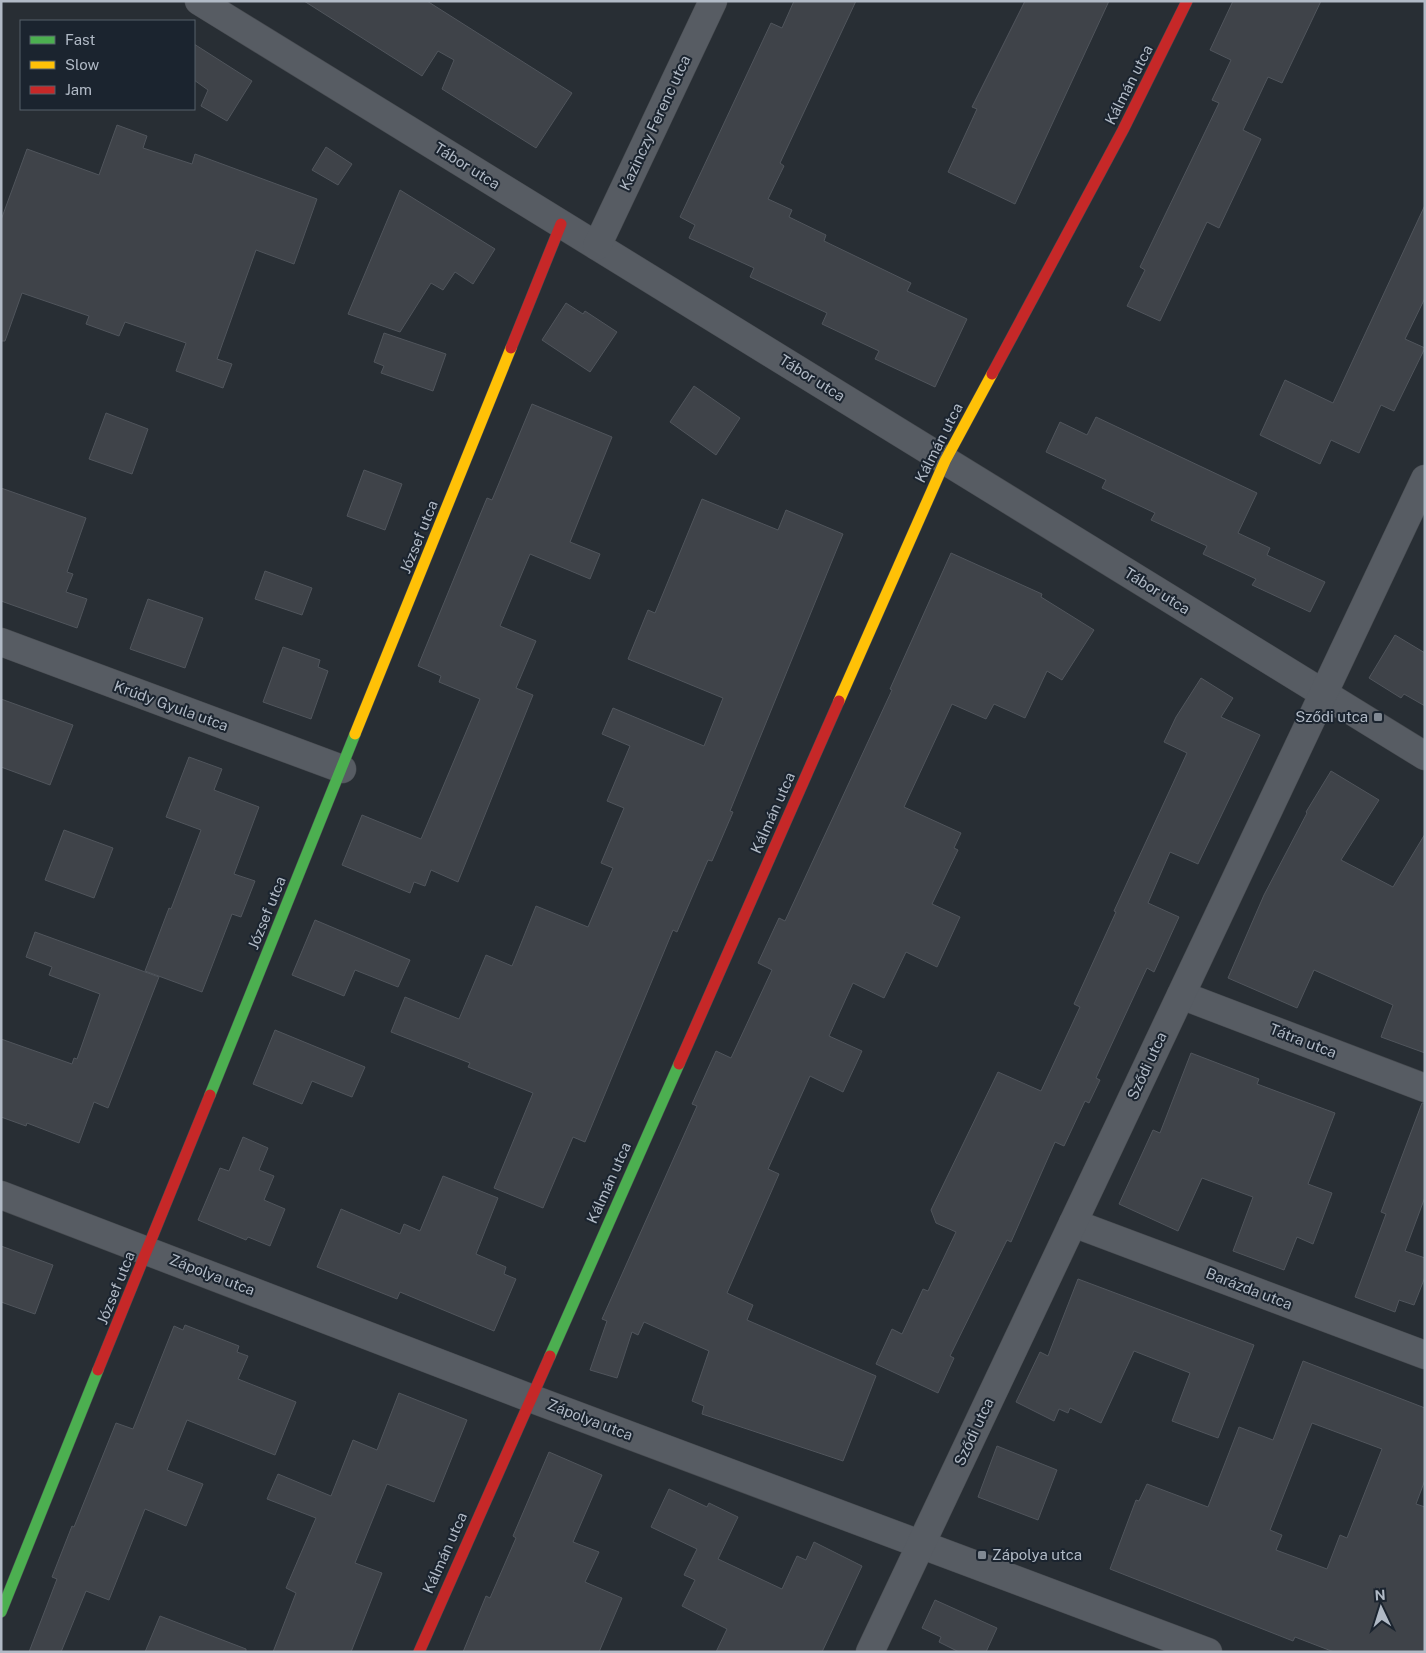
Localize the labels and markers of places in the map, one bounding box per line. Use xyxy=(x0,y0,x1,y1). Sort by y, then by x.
place label: Sződi utca xyxy=(1295,708,1368,725)
marker: Sződi utca xyxy=(1372,711,1384,723)
place label: Zápolya utca xyxy=(992,1546,1082,1563)
marker: Zápolya utca xyxy=(976,1549,988,1561)

